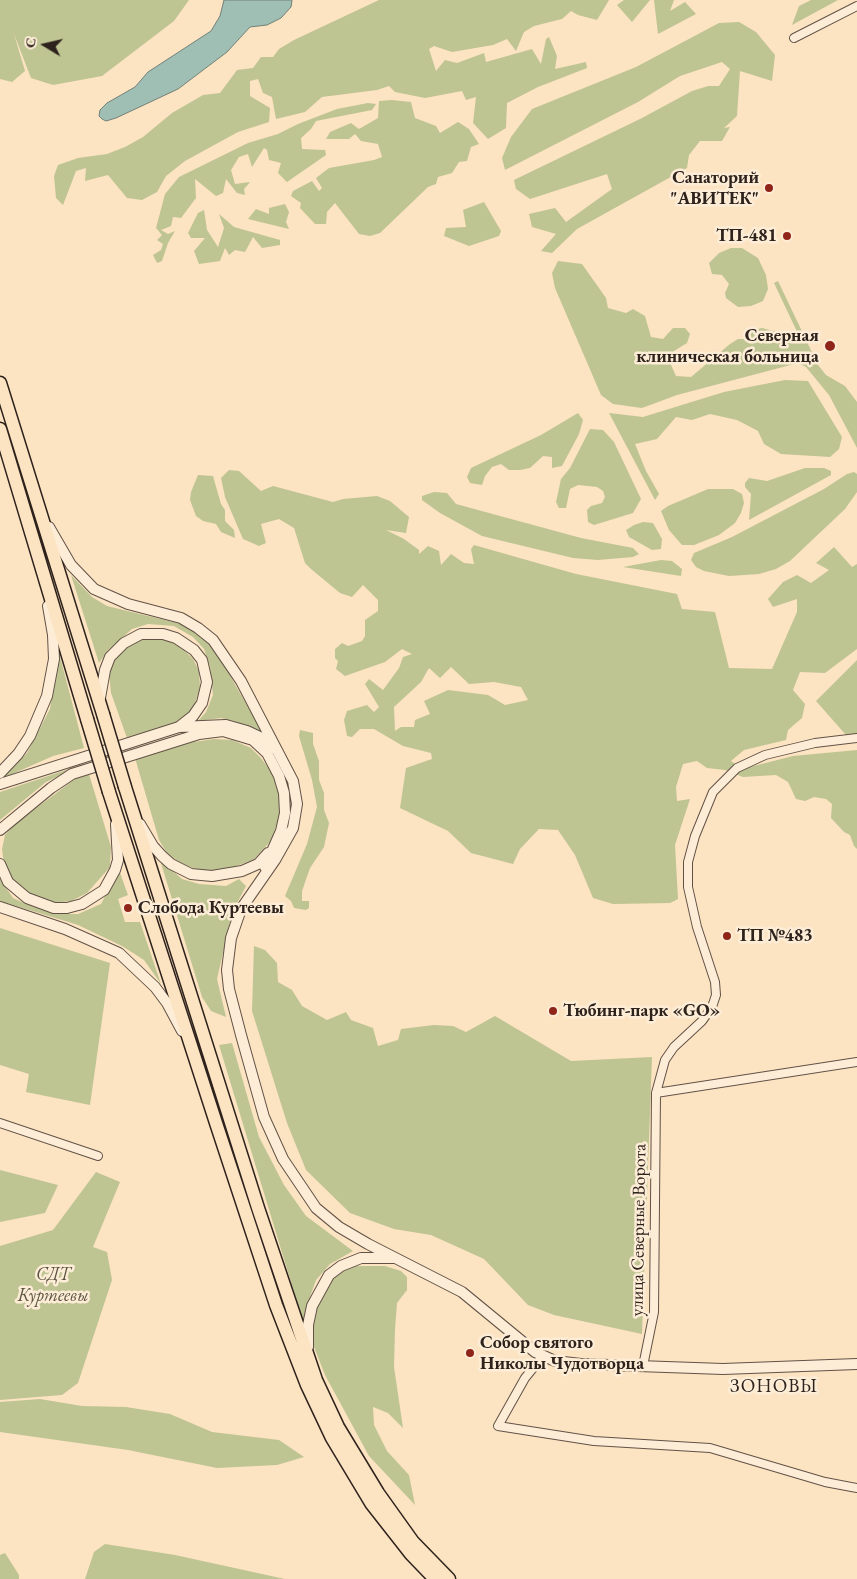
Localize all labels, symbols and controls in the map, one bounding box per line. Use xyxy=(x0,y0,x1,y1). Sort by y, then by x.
north arrow xyxy=(20,20,70,70)
text: С xyxy=(21,36,40,49)
place label: Санаторий "АВИТЕК" xyxy=(670,167,759,210)
marker: Санаторий "АВИТЕК" xyxy=(763,182,775,194)
place label: ТП-481 xyxy=(716,225,777,247)
marker: ТП-481 xyxy=(781,230,793,242)
place label: Северная клиническая больница xyxy=(636,325,819,368)
marker: Северная клиническая больница xyxy=(823,339,837,353)
place label: Слобода Куртеевы xyxy=(138,897,284,919)
marker: Слобода Куртеевы xyxy=(122,902,134,914)
place label: ТП №483 xyxy=(737,925,813,947)
marker: ТП №483 xyxy=(721,930,733,942)
place label: Тюбинг-парк «GO» xyxy=(563,1000,720,1022)
marker: Тюбинг-парк «GO» xyxy=(547,1005,559,1017)
street label: улица Северные Ворота xyxy=(627,1143,651,1317)
park label: СДТ Куртеевы xyxy=(18,1264,88,1306)
place label: Собор святого Николы Чудотворца xyxy=(480,1332,644,1375)
marker: Собор святого Николы Чудотворца xyxy=(464,1347,476,1359)
district label: ЗОНОВЫ xyxy=(729,1376,819,1398)

